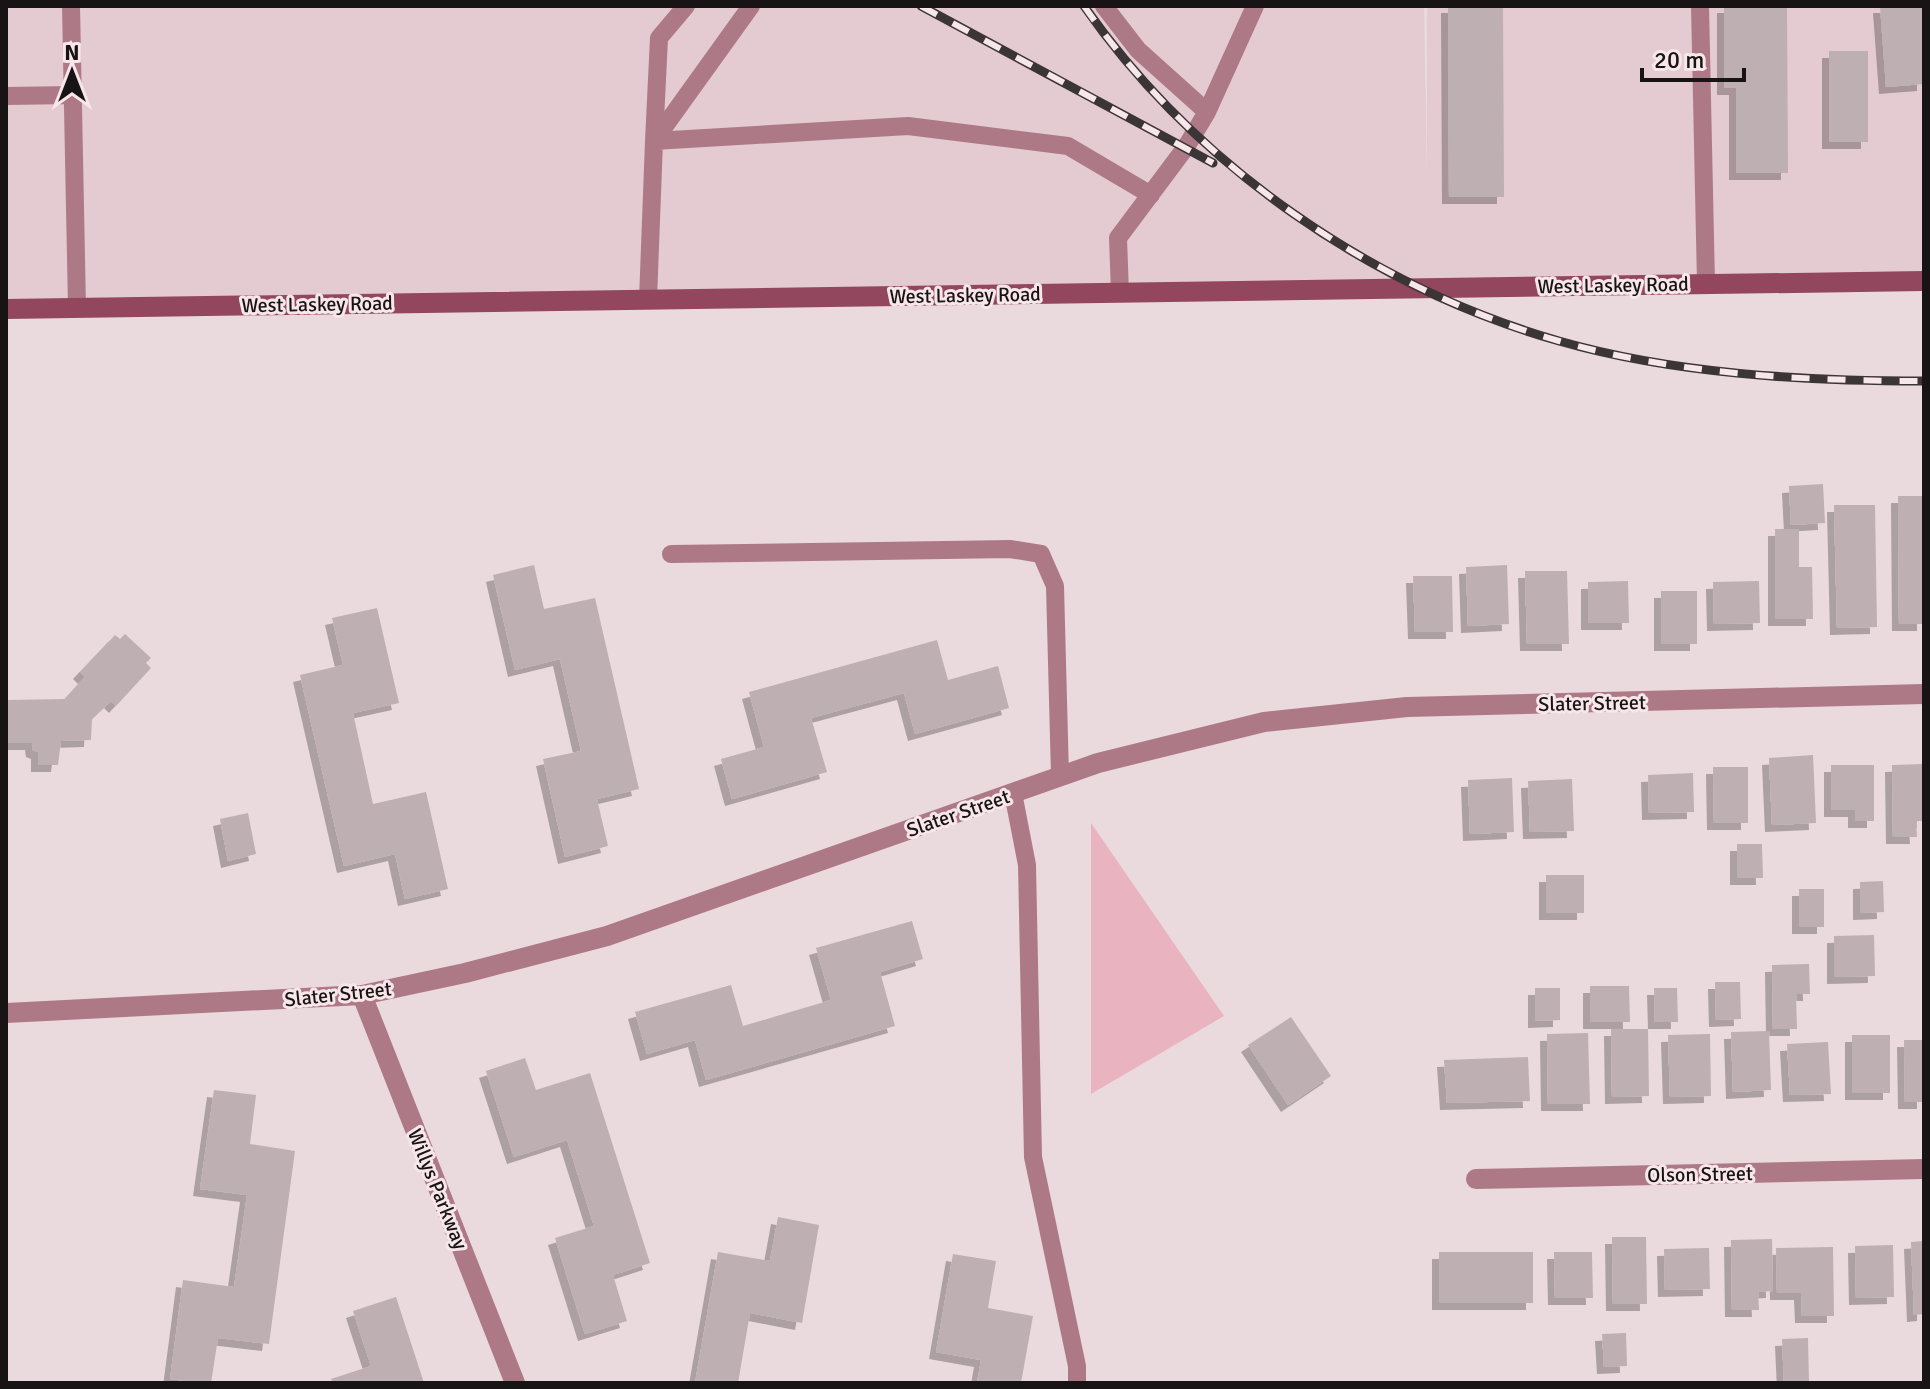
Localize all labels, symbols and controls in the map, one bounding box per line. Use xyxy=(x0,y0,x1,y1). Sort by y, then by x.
north arrow xyxy=(32,32,112,112)
scale bar xyxy=(1642,32,1744,82)
text: N xyxy=(64,39,80,66)
text: 20 m xyxy=(1654,45,1704,75)
street label: West Laskey Road xyxy=(1537,272,1689,299)
street label: West Laskey Road xyxy=(889,282,1041,309)
street label: West Laskey Road xyxy=(241,291,393,318)
street label: Slater Street xyxy=(1538,690,1646,717)
street label: Slater Street xyxy=(903,784,1013,843)
street label: Slater Street xyxy=(283,976,393,1013)
street label: Willys Parkway xyxy=(402,1125,473,1254)
street label: Olson Street xyxy=(1647,1161,1753,1188)

